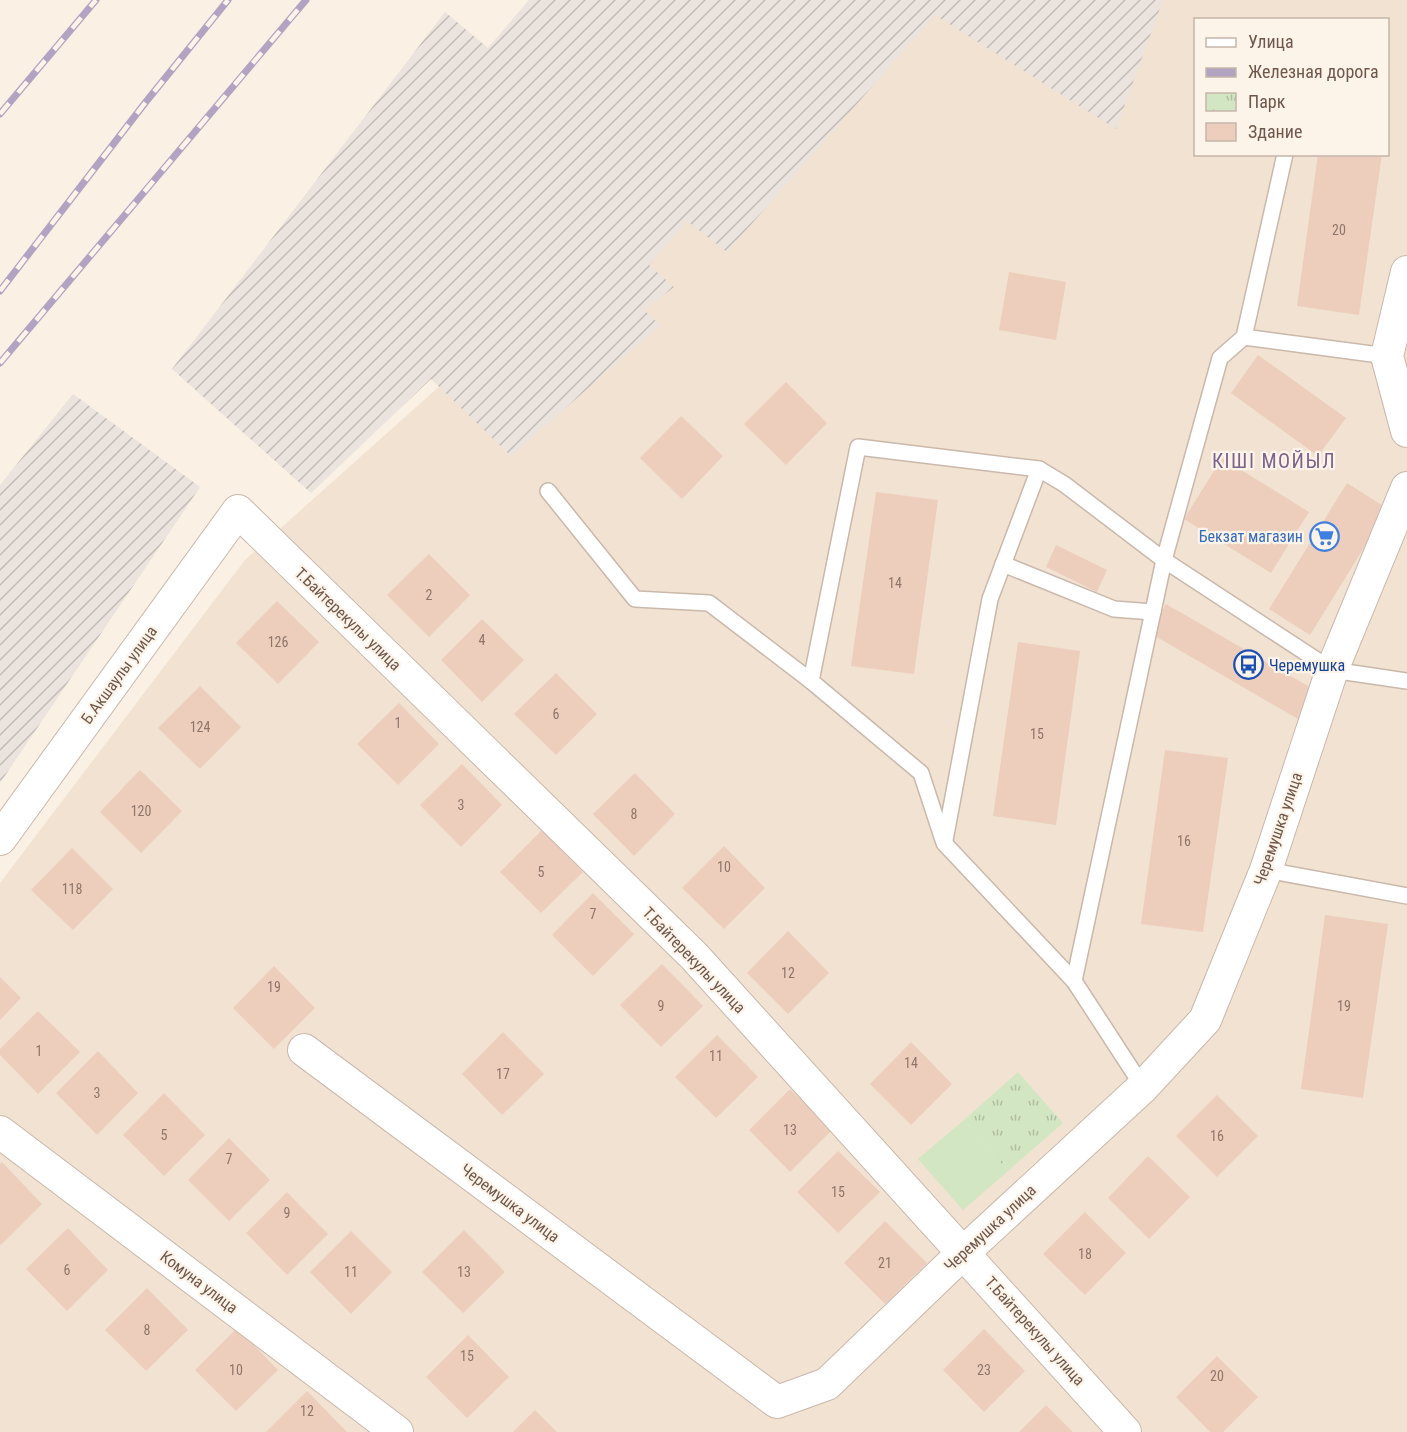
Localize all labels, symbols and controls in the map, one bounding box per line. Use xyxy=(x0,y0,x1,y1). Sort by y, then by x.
legend xyxy=(1194,18,1389,156)
text: Улица xyxy=(1248,31,1294,52)
text: Железная дорога xyxy=(1248,61,1379,82)
text: Парк xyxy=(1248,91,1286,112)
text: Здание xyxy=(1248,121,1302,142)
house number: 20 xyxy=(1332,222,1346,238)
district label: КІШІ МОЙЫЛ xyxy=(1212,449,1336,473)
supermarket icon: Бекзат магазин xyxy=(1308,520,1340,552)
place label: Бекзат магазин xyxy=(1199,527,1303,546)
street label: Т.Байтерекулы улица xyxy=(291,564,405,674)
house number: 14 xyxy=(888,575,902,591)
house number: 2 xyxy=(426,587,433,603)
street label: Б.Акшаулы улица xyxy=(77,622,161,728)
house number: 4 xyxy=(479,632,486,648)
house number: 126 xyxy=(268,634,288,650)
bus stop icon: Черемушка xyxy=(1232,649,1264,681)
place label: Черемушка xyxy=(1269,656,1345,675)
house number: 6 xyxy=(553,706,560,722)
house number: 1 xyxy=(395,715,401,731)
house number: 124 xyxy=(190,719,210,735)
house number: 15 xyxy=(1030,726,1044,742)
street label: Черемушка улица xyxy=(1250,770,1306,888)
house number: 3 xyxy=(458,797,464,813)
house number: 120 xyxy=(131,803,151,819)
house number: 8 xyxy=(631,806,638,822)
house number: 16 xyxy=(1177,833,1191,849)
house number: 10 xyxy=(717,859,731,875)
house number: 5 xyxy=(538,864,545,880)
house number: 118 xyxy=(62,881,82,897)
street label: Т.Байтерекулы улица xyxy=(639,903,749,1017)
house number: 7 xyxy=(590,906,597,922)
house number: 12 xyxy=(781,965,795,981)
house number: 19 xyxy=(267,979,281,995)
house number: 9 xyxy=(658,998,664,1014)
house number: 19 xyxy=(1337,998,1351,1014)
house number: 1 xyxy=(36,1043,42,1059)
house number: 11 xyxy=(709,1048,723,1064)
house number: 14 xyxy=(904,1055,918,1071)
house number: 17 xyxy=(496,1066,510,1082)
house number: 3 xyxy=(94,1085,100,1101)
house number: 13 xyxy=(783,1122,797,1138)
house number: 5 xyxy=(161,1127,168,1143)
house number: 16 xyxy=(1210,1128,1224,1144)
house number: 7 xyxy=(226,1151,233,1167)
street label: Черемушка улица xyxy=(457,1160,563,1246)
street label: Черемушка улица xyxy=(940,1181,1040,1275)
house number: 15 xyxy=(831,1184,845,1200)
house number: 9 xyxy=(284,1205,290,1221)
house number: 18 xyxy=(1078,1246,1092,1262)
street label: Комуна улица xyxy=(157,1247,241,1317)
house number: 21 xyxy=(878,1255,892,1271)
house number: 6 xyxy=(64,1262,71,1278)
house number: 11 xyxy=(344,1264,358,1280)
house number: 13 xyxy=(457,1264,471,1280)
street label: Т.Байтерекулы улица xyxy=(981,1273,1089,1389)
house number: 8 xyxy=(144,1322,151,1338)
house number: 15 xyxy=(460,1348,474,1364)
house number: 10 xyxy=(229,1362,243,1378)
house number: 23 xyxy=(977,1362,991,1378)
house number: 20 xyxy=(1210,1368,1224,1384)
house number: 12 xyxy=(300,1403,314,1419)

